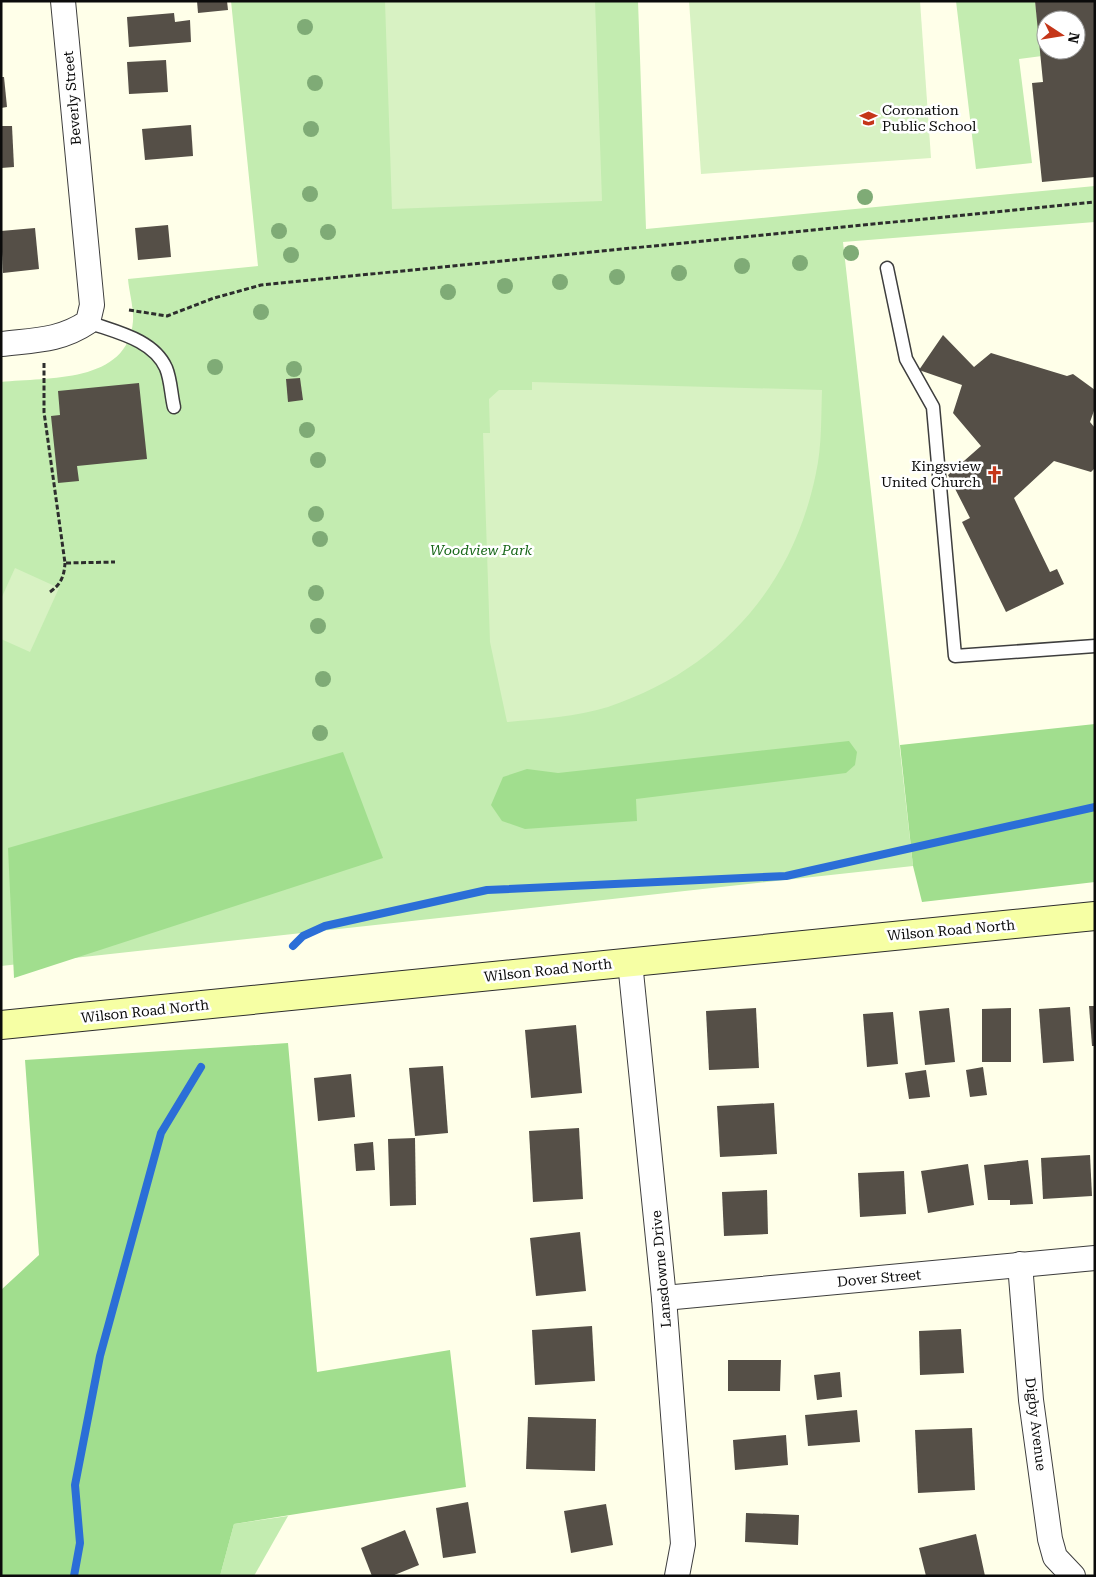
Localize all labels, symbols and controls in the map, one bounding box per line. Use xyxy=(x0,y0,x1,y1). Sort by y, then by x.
north arrow xyxy=(1036,10,1086,60)
text: N xyxy=(1065,31,1083,45)
street label: Beverly Street xyxy=(60,50,84,146)
place label: Coronation Public School xyxy=(882,102,977,134)
school or university icon: Coronation Public School xyxy=(858,108,878,128)
place label: Kingsview United Church xyxy=(881,458,981,490)
church icon: Kingsview United Church xyxy=(985,464,1005,484)
park label: Woodview Park xyxy=(430,542,533,558)
street label: Wilson Road North xyxy=(886,916,1016,944)
street label: Wilson Road North xyxy=(483,955,613,985)
street label: Wilson Road North xyxy=(80,996,210,1026)
street label: Lansdowne Drive xyxy=(648,1209,674,1328)
street label: Dover Street xyxy=(836,1266,922,1290)
street label: Digby Avenue xyxy=(1022,1376,1050,1472)

